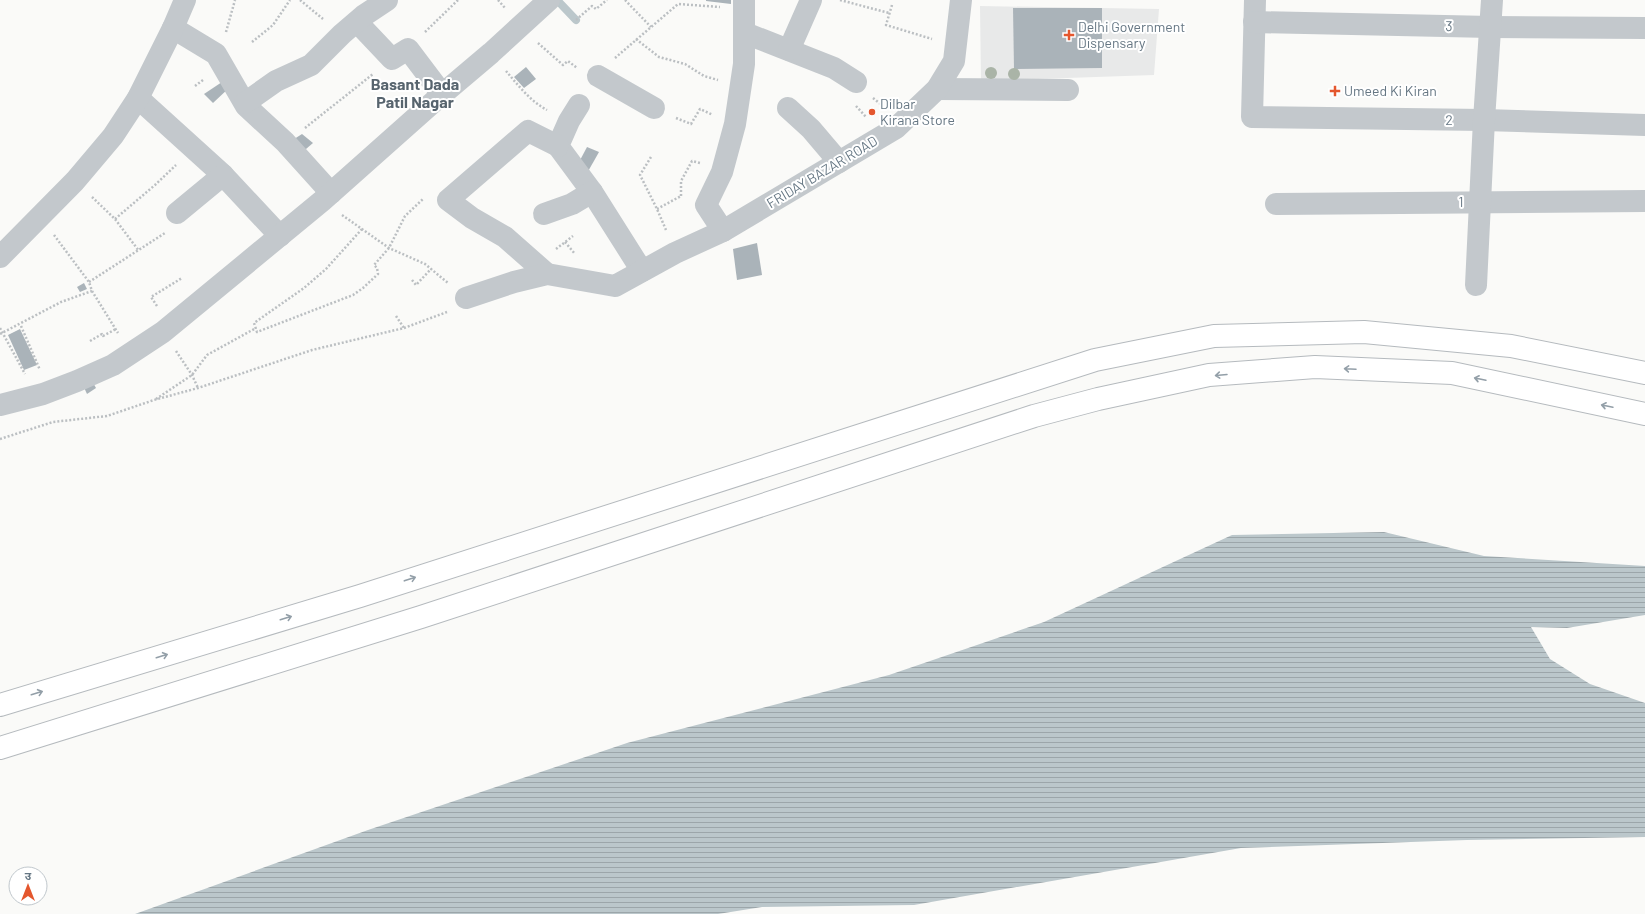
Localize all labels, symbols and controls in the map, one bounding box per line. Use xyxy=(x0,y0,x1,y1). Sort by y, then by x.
street label: 3 xyxy=(1445,17,1453,34)
place label: Delhi Government Dispensary xyxy=(1078,18,1185,51)
marker: Delhi Government Dispensary xyxy=(1063,29,1075,41)
district label: Basant Dada Patil Nagar xyxy=(371,74,459,111)
place label: Umeed Ki Kiran xyxy=(1344,82,1437,99)
marker: Umeed Ki Kiran xyxy=(1329,85,1341,97)
place label: Dilbar Kirana Store xyxy=(880,95,955,128)
marker: Dilbar Kirana Store xyxy=(867,107,877,117)
street label: 2 xyxy=(1445,111,1453,128)
street label: FRIDAY BAZAR ROAD xyxy=(763,132,880,211)
street label: 1 xyxy=(1459,193,1463,210)
one-way arrow xyxy=(1344,365,1357,372)
one-way arrow xyxy=(1215,371,1228,378)
one-way arrow xyxy=(1474,375,1487,383)
one-way arrow xyxy=(1601,402,1614,410)
one-way arrow xyxy=(404,575,417,582)
one-way arrow xyxy=(279,614,292,621)
one-way arrow xyxy=(155,652,168,659)
one-way arrow xyxy=(31,689,43,697)
north arrow xyxy=(8,866,48,906)
text: उ xyxy=(25,869,32,882)

